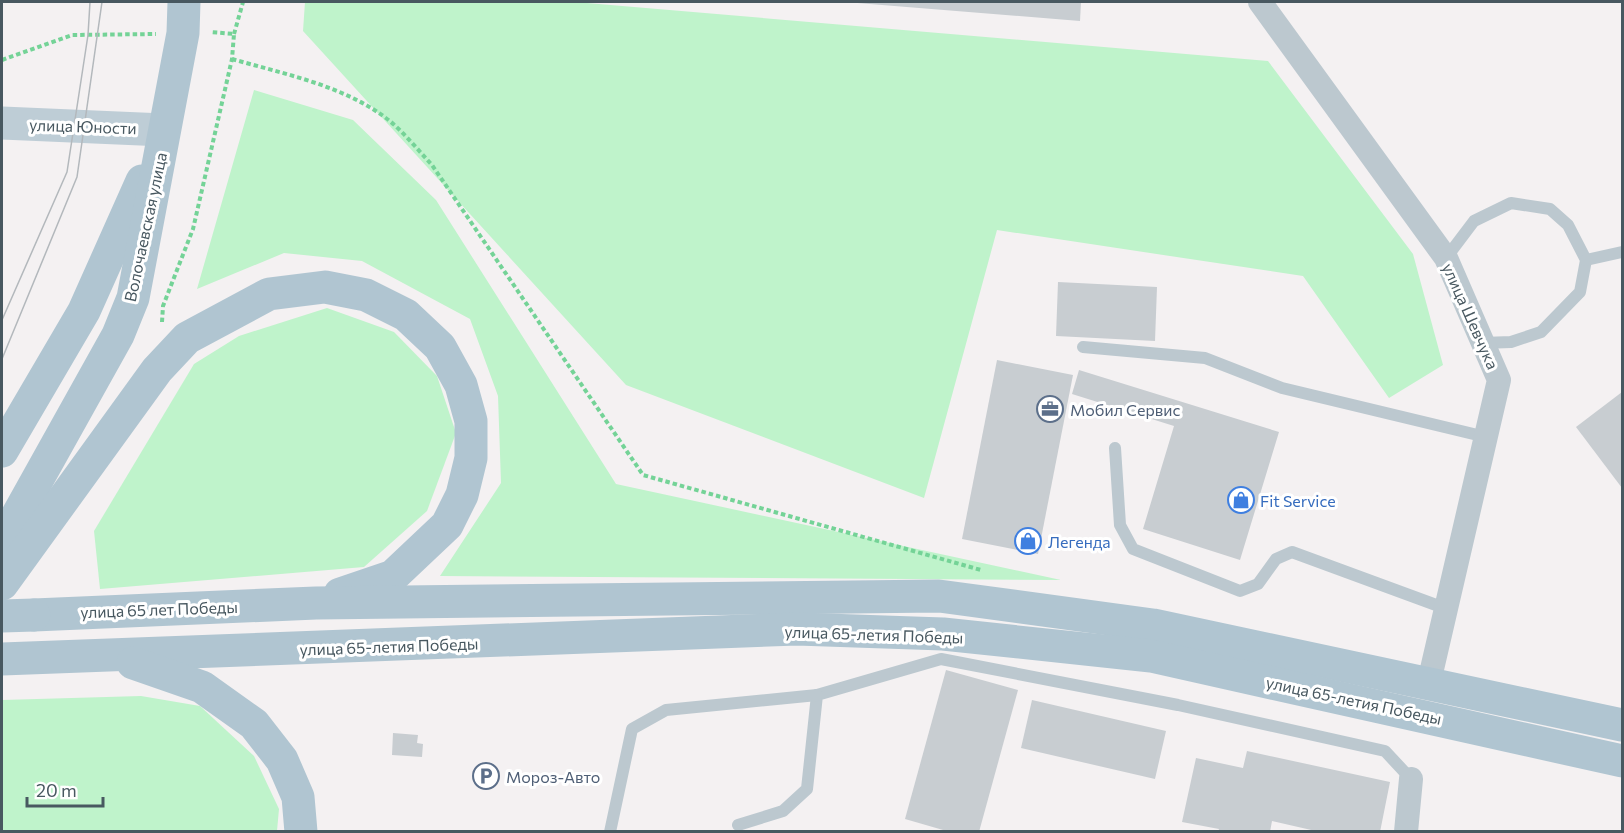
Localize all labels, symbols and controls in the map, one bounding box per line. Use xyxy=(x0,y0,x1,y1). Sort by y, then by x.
street label: улица Юности xyxy=(29,115,137,137)
street label: Волочаевская улица xyxy=(120,151,170,303)
street label: улица Шевчука xyxy=(1439,260,1503,372)
office icon: Мобил Сервис xyxy=(1035,394,1065,424)
place label: Мобил Сервис xyxy=(1070,400,1180,419)
shop icon: Fit Service xyxy=(1226,485,1256,515)
place label: Fit Service xyxy=(1260,491,1336,510)
shop icon: Легенда xyxy=(1013,526,1043,556)
place label: Легенда xyxy=(1048,532,1111,551)
street label: улица 65 лет Победы xyxy=(80,597,238,621)
street label: улица 65-летия Победы xyxy=(784,621,964,647)
street label: улица 65-летия Победы xyxy=(299,633,479,659)
street label: улица 65-летия Победы xyxy=(1264,672,1444,728)
parking icon: Мороз-Авто xyxy=(471,761,501,791)
place label: Мороз-Авто xyxy=(506,767,600,786)
scale bar xyxy=(27,770,104,808)
text: 20 m xyxy=(36,779,77,801)

